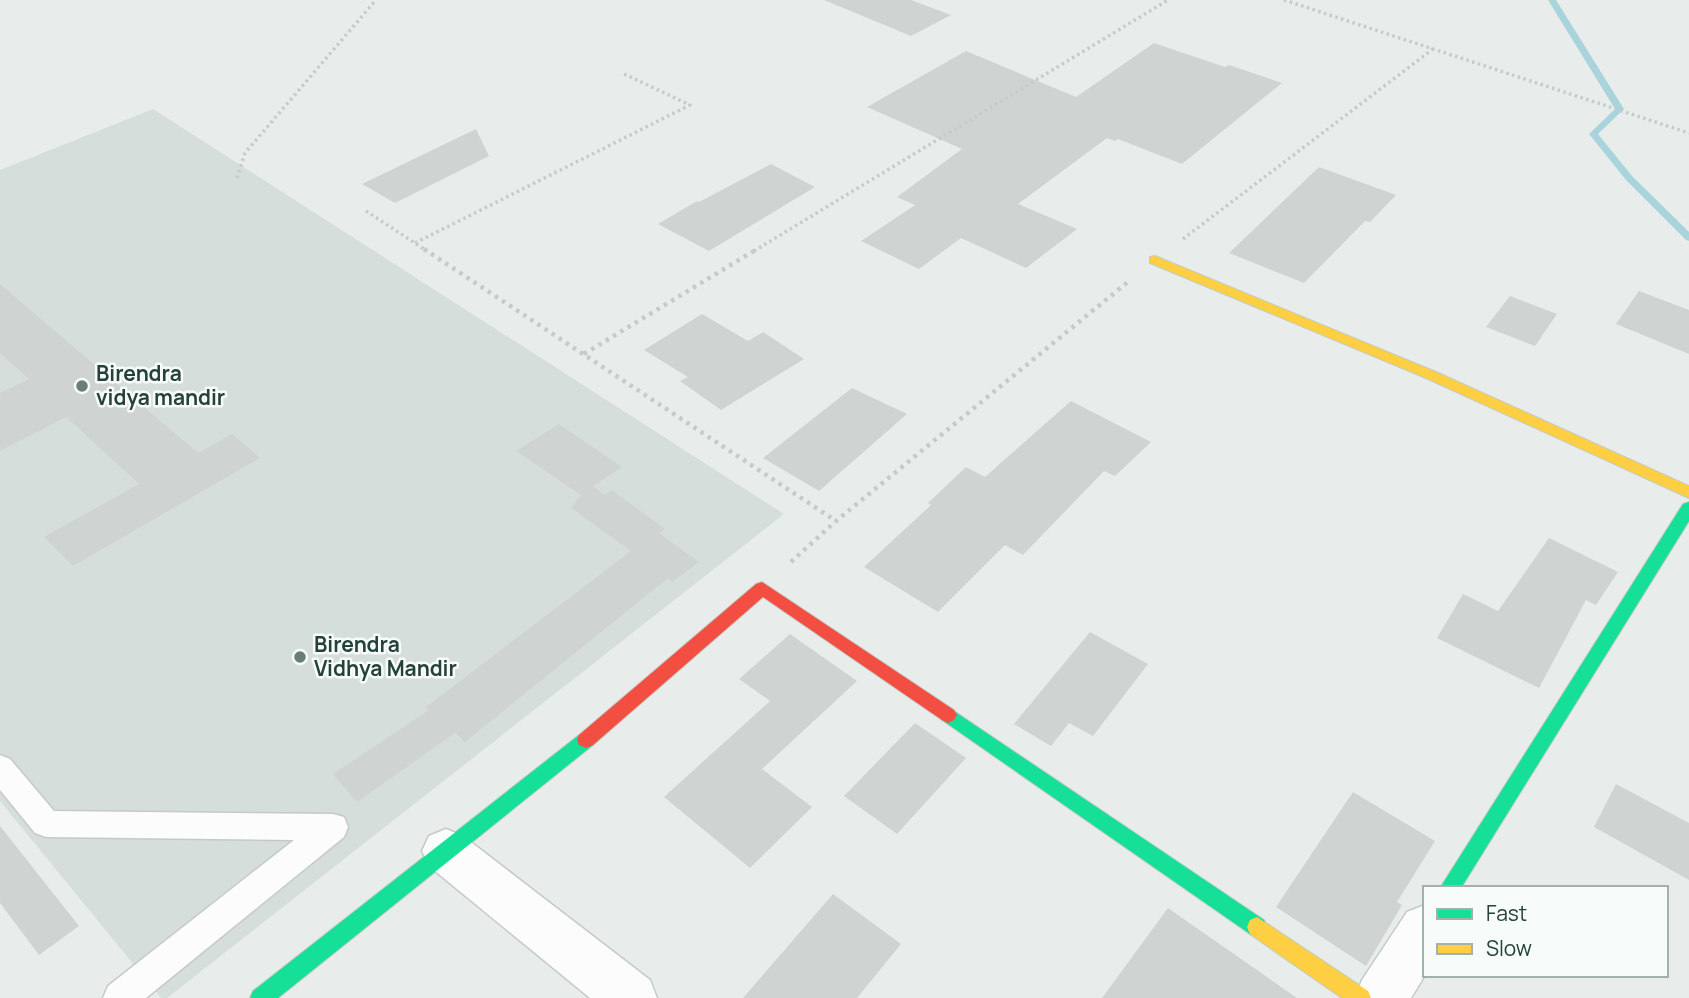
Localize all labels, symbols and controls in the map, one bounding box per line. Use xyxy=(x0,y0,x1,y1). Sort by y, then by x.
place label: Birendra vidya mandir xyxy=(96,359,225,411)
marker: Birendra vidya mandir xyxy=(74,378,90,394)
place label: Birendra Vidhya Mandir xyxy=(314,630,457,682)
marker: Birendra Vidhya Mandir xyxy=(292,649,308,665)
legend xyxy=(1423,886,1668,977)
text: Fast xyxy=(1486,899,1527,927)
text: Slow xyxy=(1486,934,1532,962)

